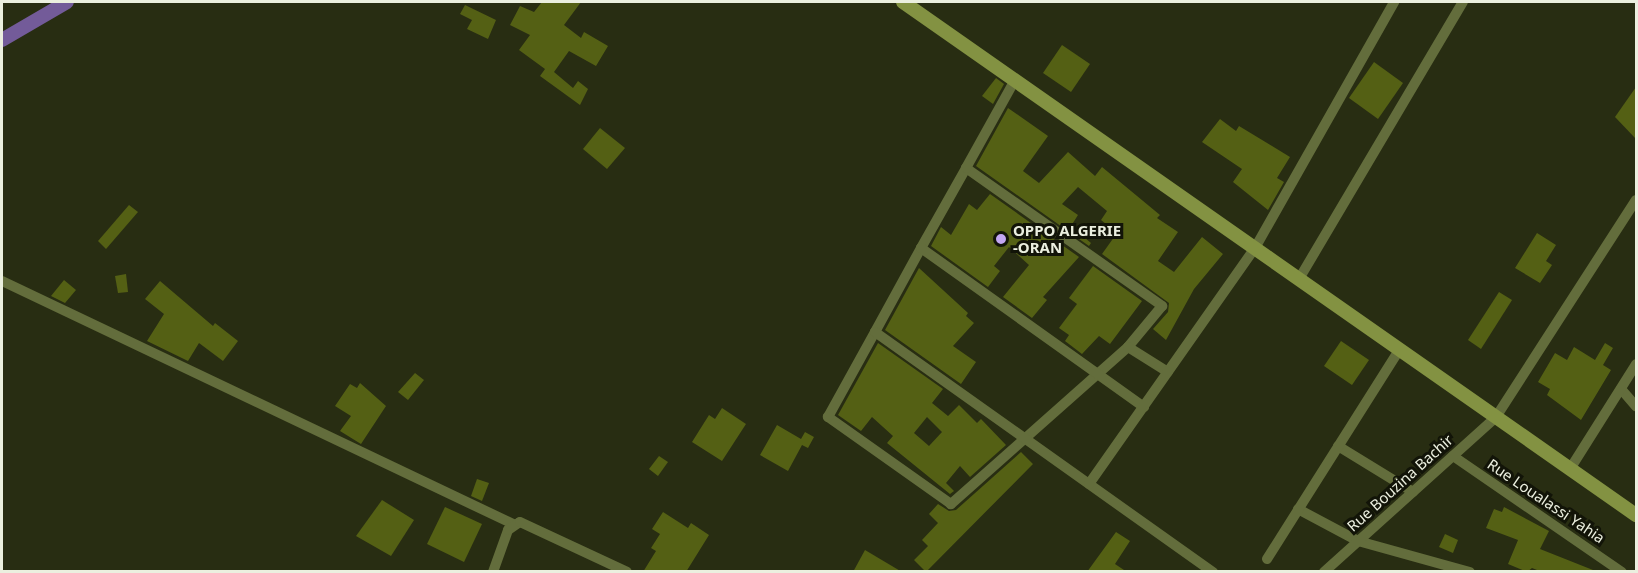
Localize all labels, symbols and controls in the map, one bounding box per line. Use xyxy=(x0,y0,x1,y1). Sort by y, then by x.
place label: OPPO ALGERIE -ORAN xyxy=(1013,221,1121,256)
marker: OPPO ALGERIE -ORAN xyxy=(994,232,1008,246)
street label: Rue Bouzina Bachir xyxy=(1343,431,1457,535)
street label: Rue Loualassi Yahia xyxy=(1484,455,1608,547)

